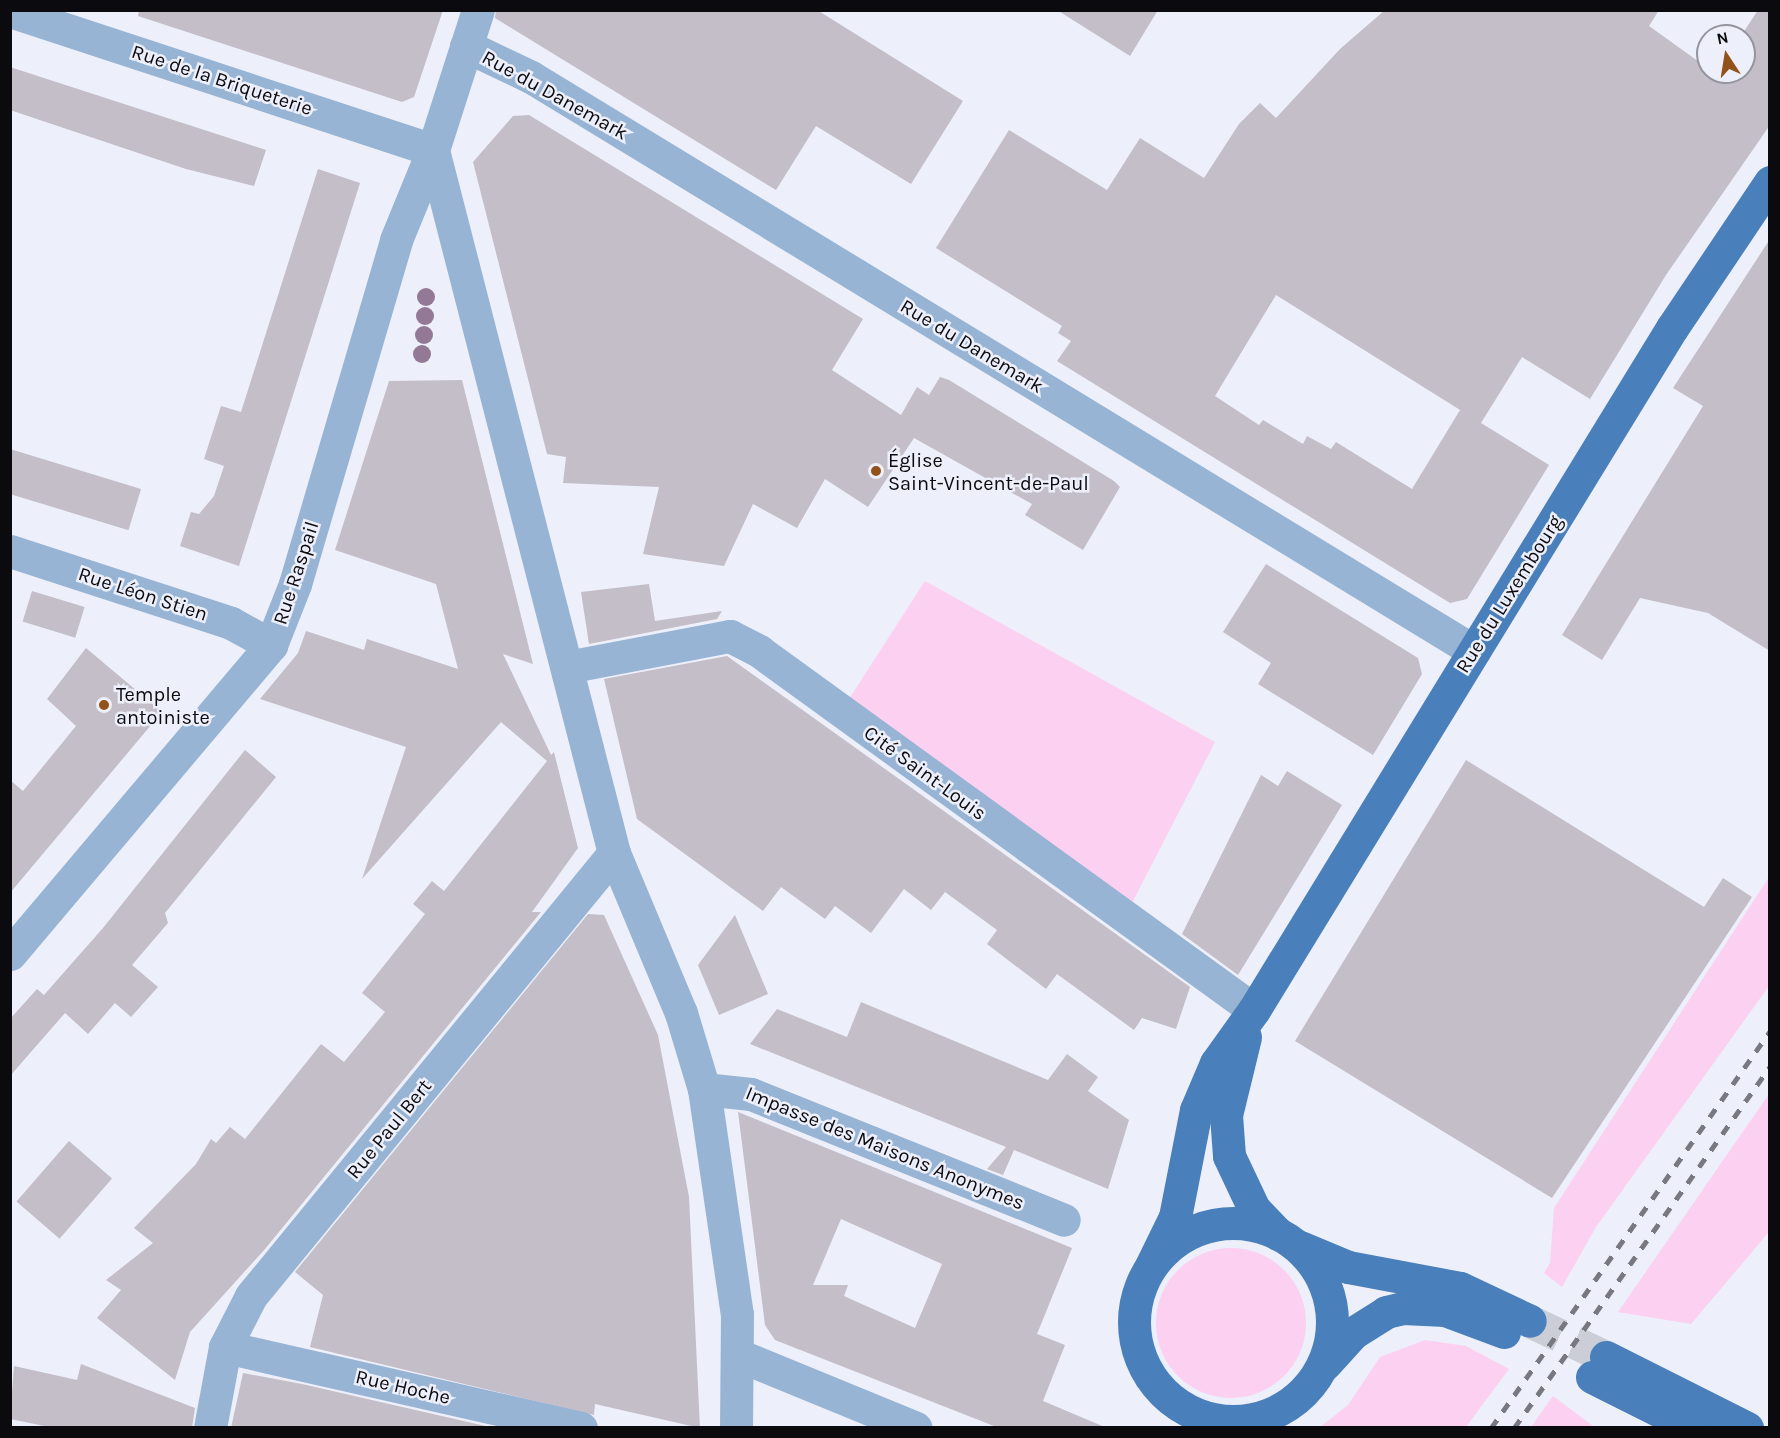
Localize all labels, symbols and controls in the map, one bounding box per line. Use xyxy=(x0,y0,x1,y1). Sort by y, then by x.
north arrow xyxy=(1696,24,1756,84)
text: N xyxy=(1715,27,1730,48)
street label: Rue de la Briqueterie xyxy=(129,39,315,121)
street label: Rue du Danemark xyxy=(478,45,632,145)
street label: Rue du Danemark xyxy=(896,294,1048,398)
place label: Église Saint-Vincent-de-Paul xyxy=(888,448,1089,495)
marker: Église Saint-Vincent-de-Paul xyxy=(869,464,883,478)
street label: Rue du Luxembourg xyxy=(1451,511,1567,677)
street label: Rue Raspail xyxy=(268,518,324,628)
street label: Rue Léon Stien xyxy=(75,562,211,626)
place label: Temple antoiniste xyxy=(116,682,210,729)
marker: Temple antoiniste xyxy=(97,698,111,712)
street label: Cité Saint-Louis xyxy=(859,721,991,825)
street label: Rue Paul Bert xyxy=(341,1074,437,1184)
street label: Impasse des Maisons Anonymes xyxy=(742,1081,1028,1215)
street label: Rue Hoche xyxy=(353,1364,453,1410)

